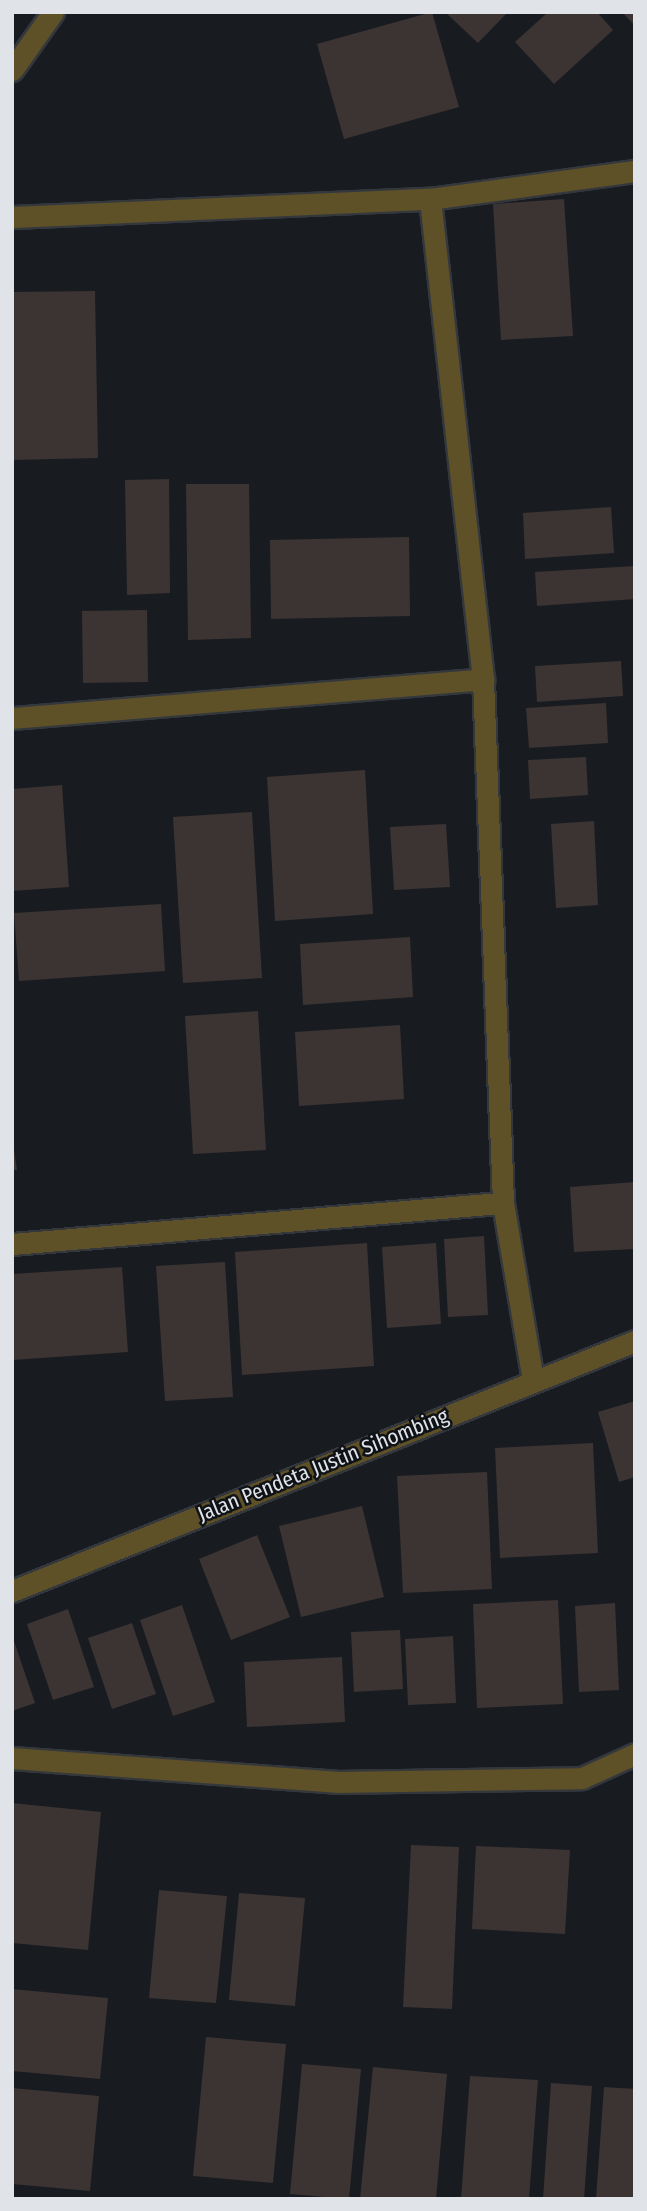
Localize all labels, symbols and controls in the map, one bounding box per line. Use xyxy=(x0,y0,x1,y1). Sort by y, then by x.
street label: Jalan Pendeta Justin Sihombing xyxy=(194,1403,452,1527)

